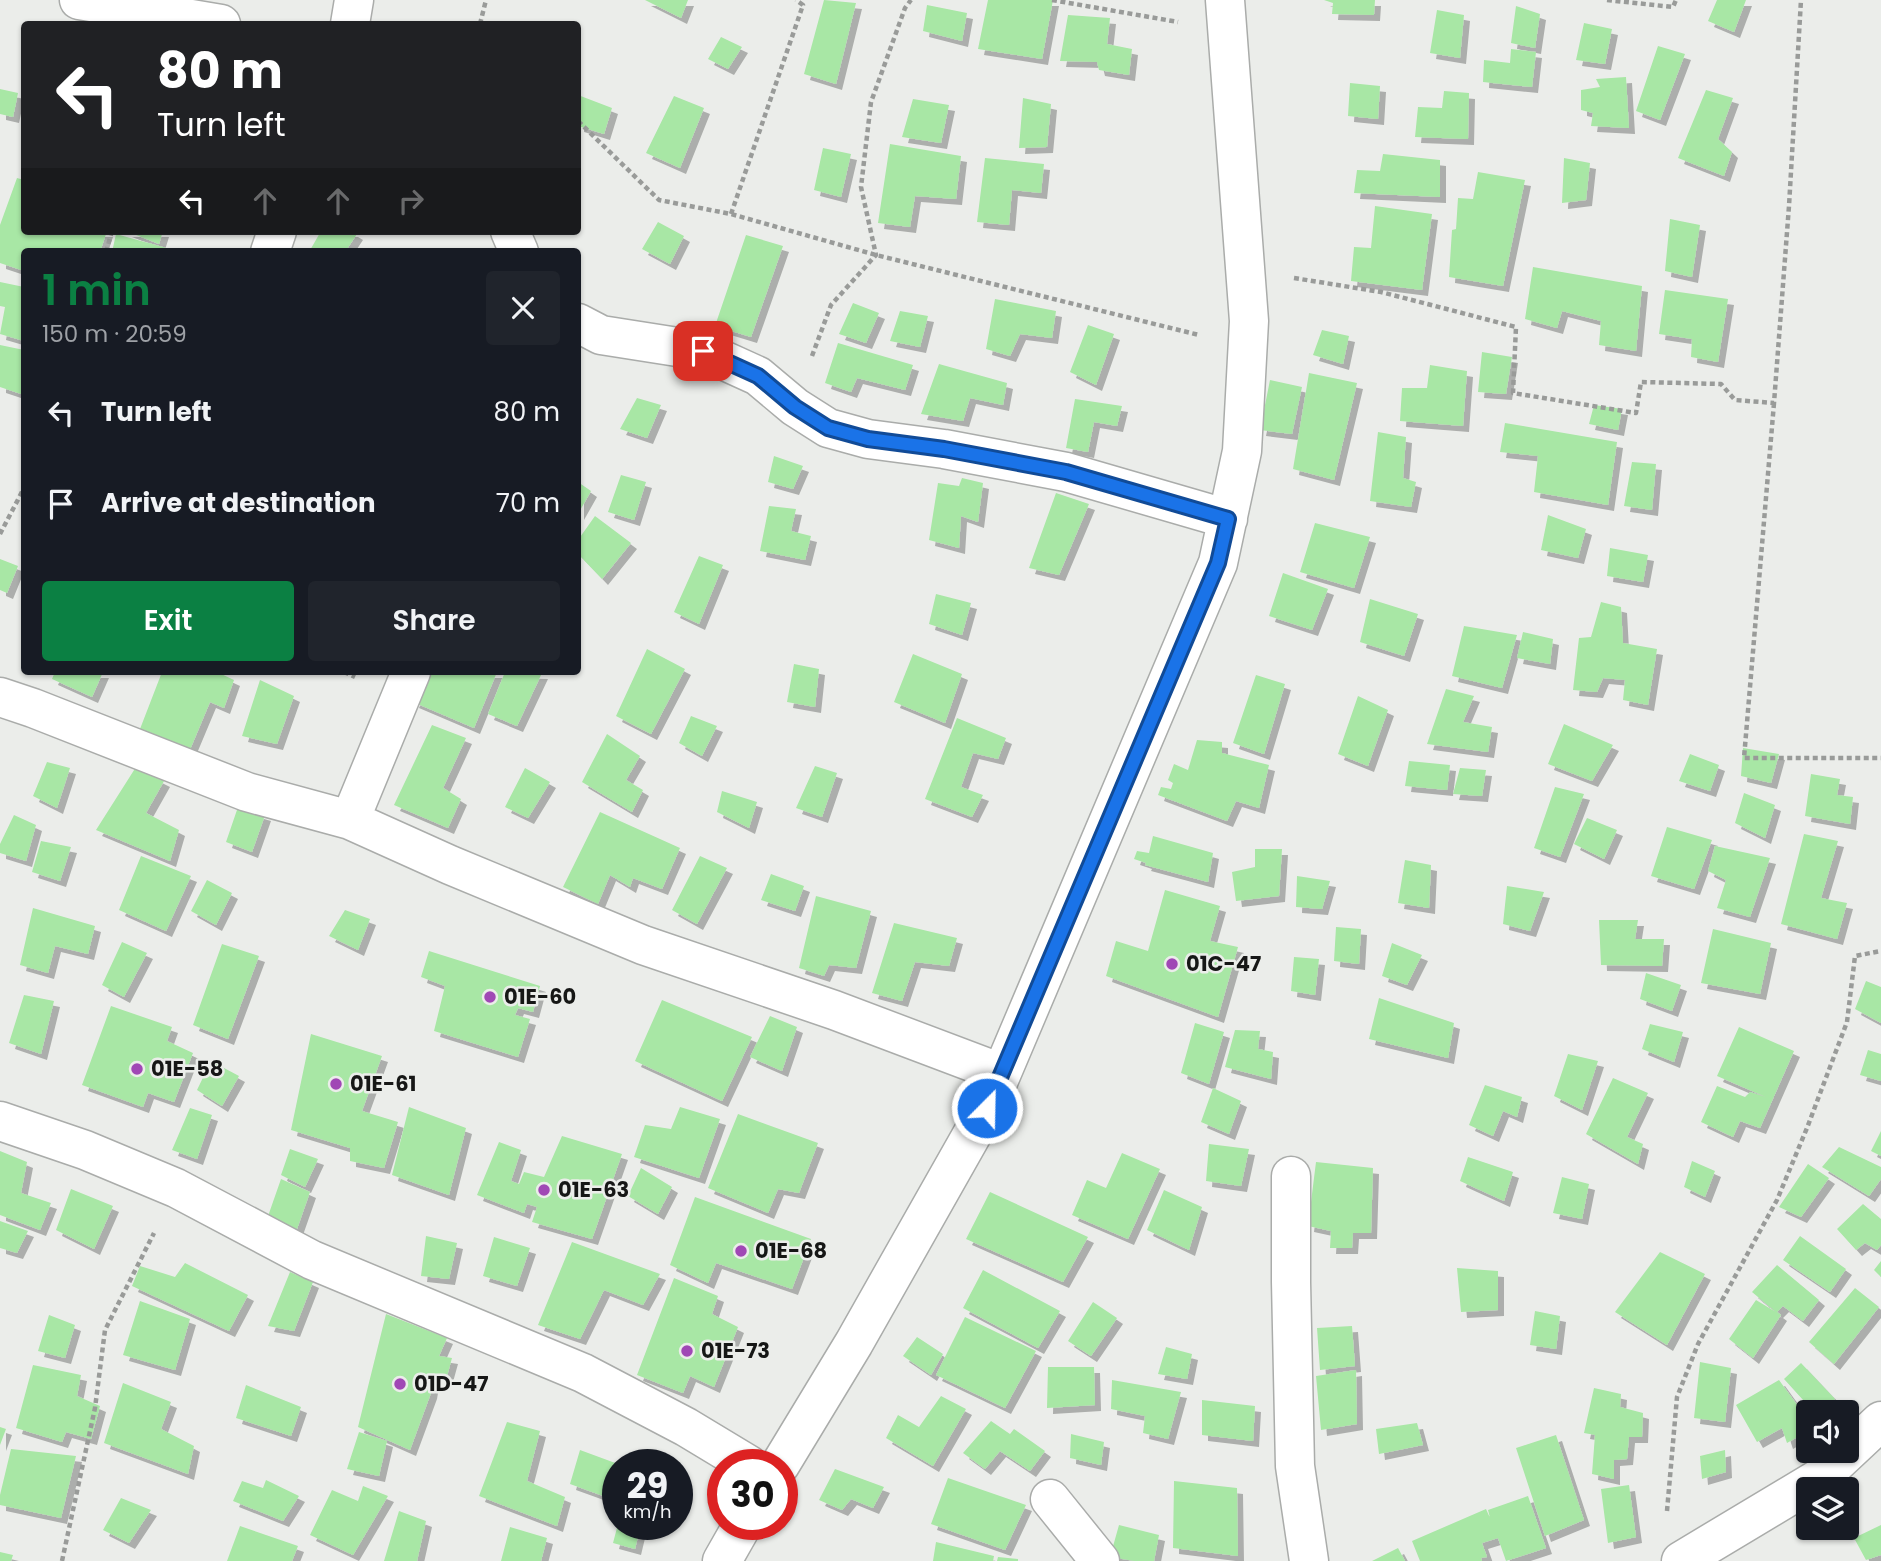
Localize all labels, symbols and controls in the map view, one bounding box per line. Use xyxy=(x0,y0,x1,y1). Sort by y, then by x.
text: 80 m xyxy=(157,37,283,105)
icon: left xyxy=(42,49,133,140)
text: Turn left xyxy=(157,102,286,147)
icon: left xyxy=(173,182,211,220)
icon: ahead xyxy=(246,182,284,220)
icon: ahead xyxy=(319,182,357,220)
icon: right xyxy=(392,182,430,220)
text: 1 min xyxy=(42,261,151,320)
button: close xyxy=(486,271,560,345)
text: 150 m · 20:59 xyxy=(42,318,187,350)
pin xyxy=(673,321,733,381)
icon: arrive xyxy=(684,332,722,370)
icon: left xyxy=(42,394,80,432)
text: Turn left xyxy=(101,394,212,430)
text: 80 m xyxy=(494,394,560,430)
icon: arrive xyxy=(42,485,80,523)
text: Arrive at destination xyxy=(101,485,376,521)
text: 70 m xyxy=(496,485,560,521)
button: Exit xyxy=(42,581,294,661)
button: Share xyxy=(308,581,560,661)
place label: 01C-47 xyxy=(1186,949,1261,978)
marker: 01C-47 xyxy=(1164,956,1180,972)
place label: 01E-60 xyxy=(504,982,576,1011)
marker: 01E-60 xyxy=(482,989,498,1005)
place label: 01E-58 xyxy=(151,1054,223,1083)
marker: 01E-58 xyxy=(129,1061,145,1077)
place label: 01E-61 xyxy=(350,1069,416,1098)
position arrow xyxy=(950,1071,1024,1145)
marker: 01E-61 xyxy=(328,1076,344,1092)
place label: 01E-63 xyxy=(558,1175,629,1204)
marker: 01E-63 xyxy=(536,1182,552,1198)
place label: 01E-68 xyxy=(755,1236,827,1265)
marker: 01E-68 xyxy=(733,1243,749,1259)
place label: 01E-73 xyxy=(701,1336,770,1365)
marker: 01E-73 xyxy=(679,1343,695,1359)
place label: 01D-47 xyxy=(414,1369,489,1398)
marker: 01D-47 xyxy=(392,1376,408,1392)
map controls xyxy=(1796,1400,1859,1540)
button: sound xyxy=(1796,1400,1859,1463)
speed limit sign: 30 xyxy=(707,1449,798,1540)
text: 29 xyxy=(627,1461,668,1510)
button: layers xyxy=(1796,1477,1859,1540)
text: km/h xyxy=(624,1499,671,1524)

